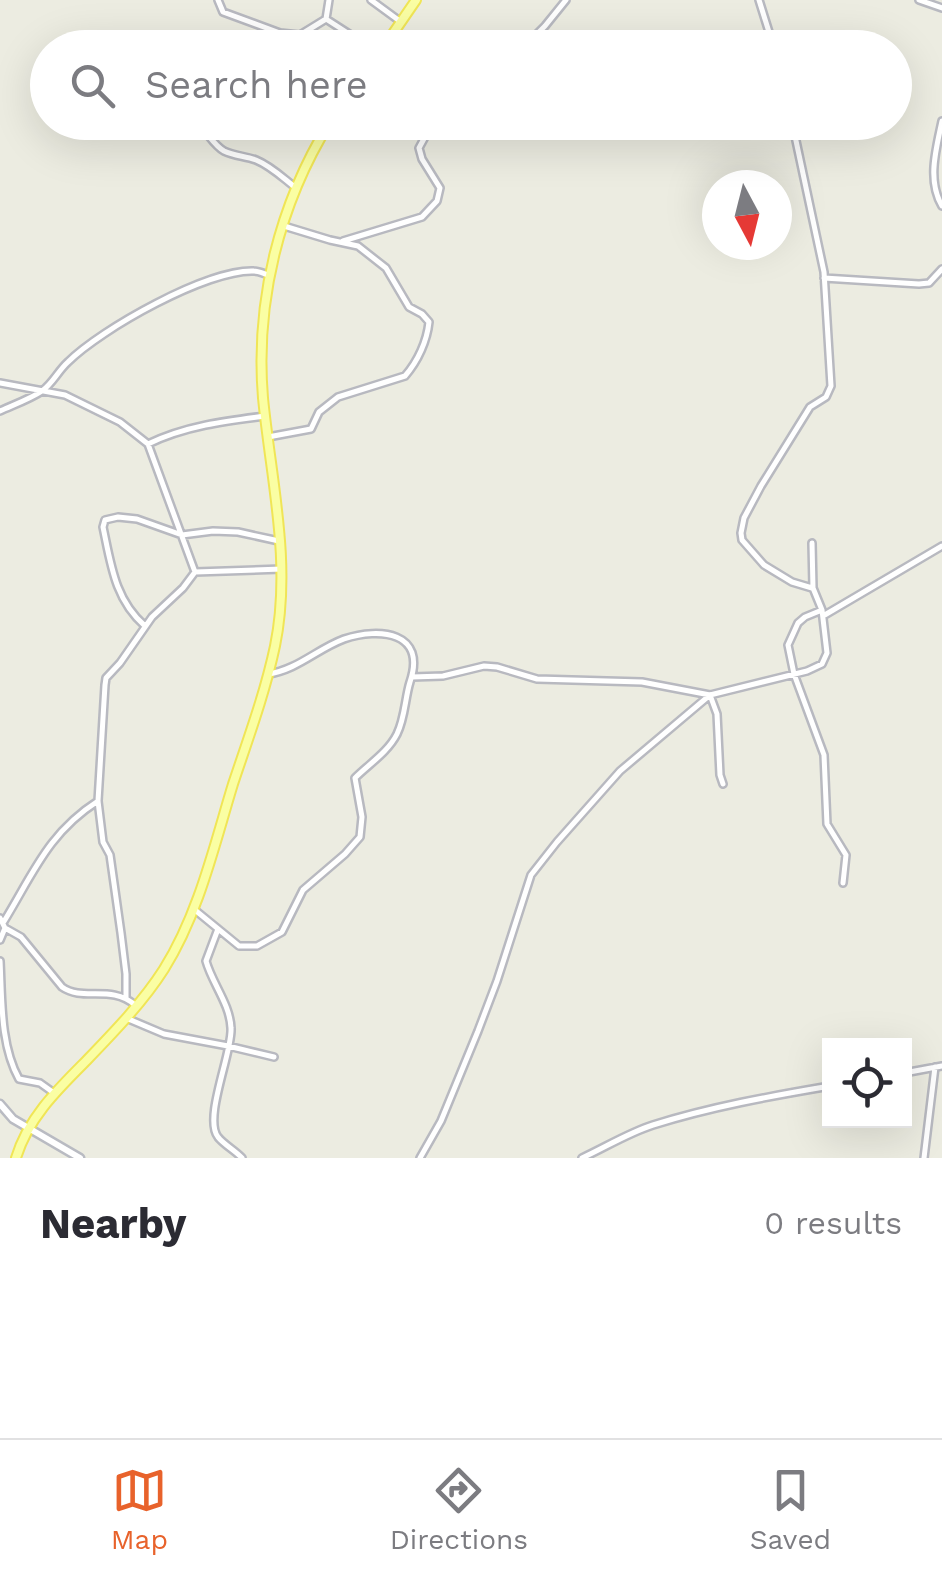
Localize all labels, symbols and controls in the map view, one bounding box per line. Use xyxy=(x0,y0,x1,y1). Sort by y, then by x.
search box xyxy=(30,30,912,140)
icon: search xyxy=(65,58,120,113)
text: Search here xyxy=(145,63,368,107)
north arrow xyxy=(702,170,792,260)
map controls xyxy=(822,1038,912,1128)
button: locate xyxy=(822,1038,912,1128)
text: Nearby xyxy=(40,1199,187,1248)
text: 0 results xyxy=(764,1204,902,1242)
tab: Map xyxy=(111,1463,168,1556)
tab: Directions xyxy=(390,1463,528,1556)
tab: Saved xyxy=(750,1463,831,1556)

